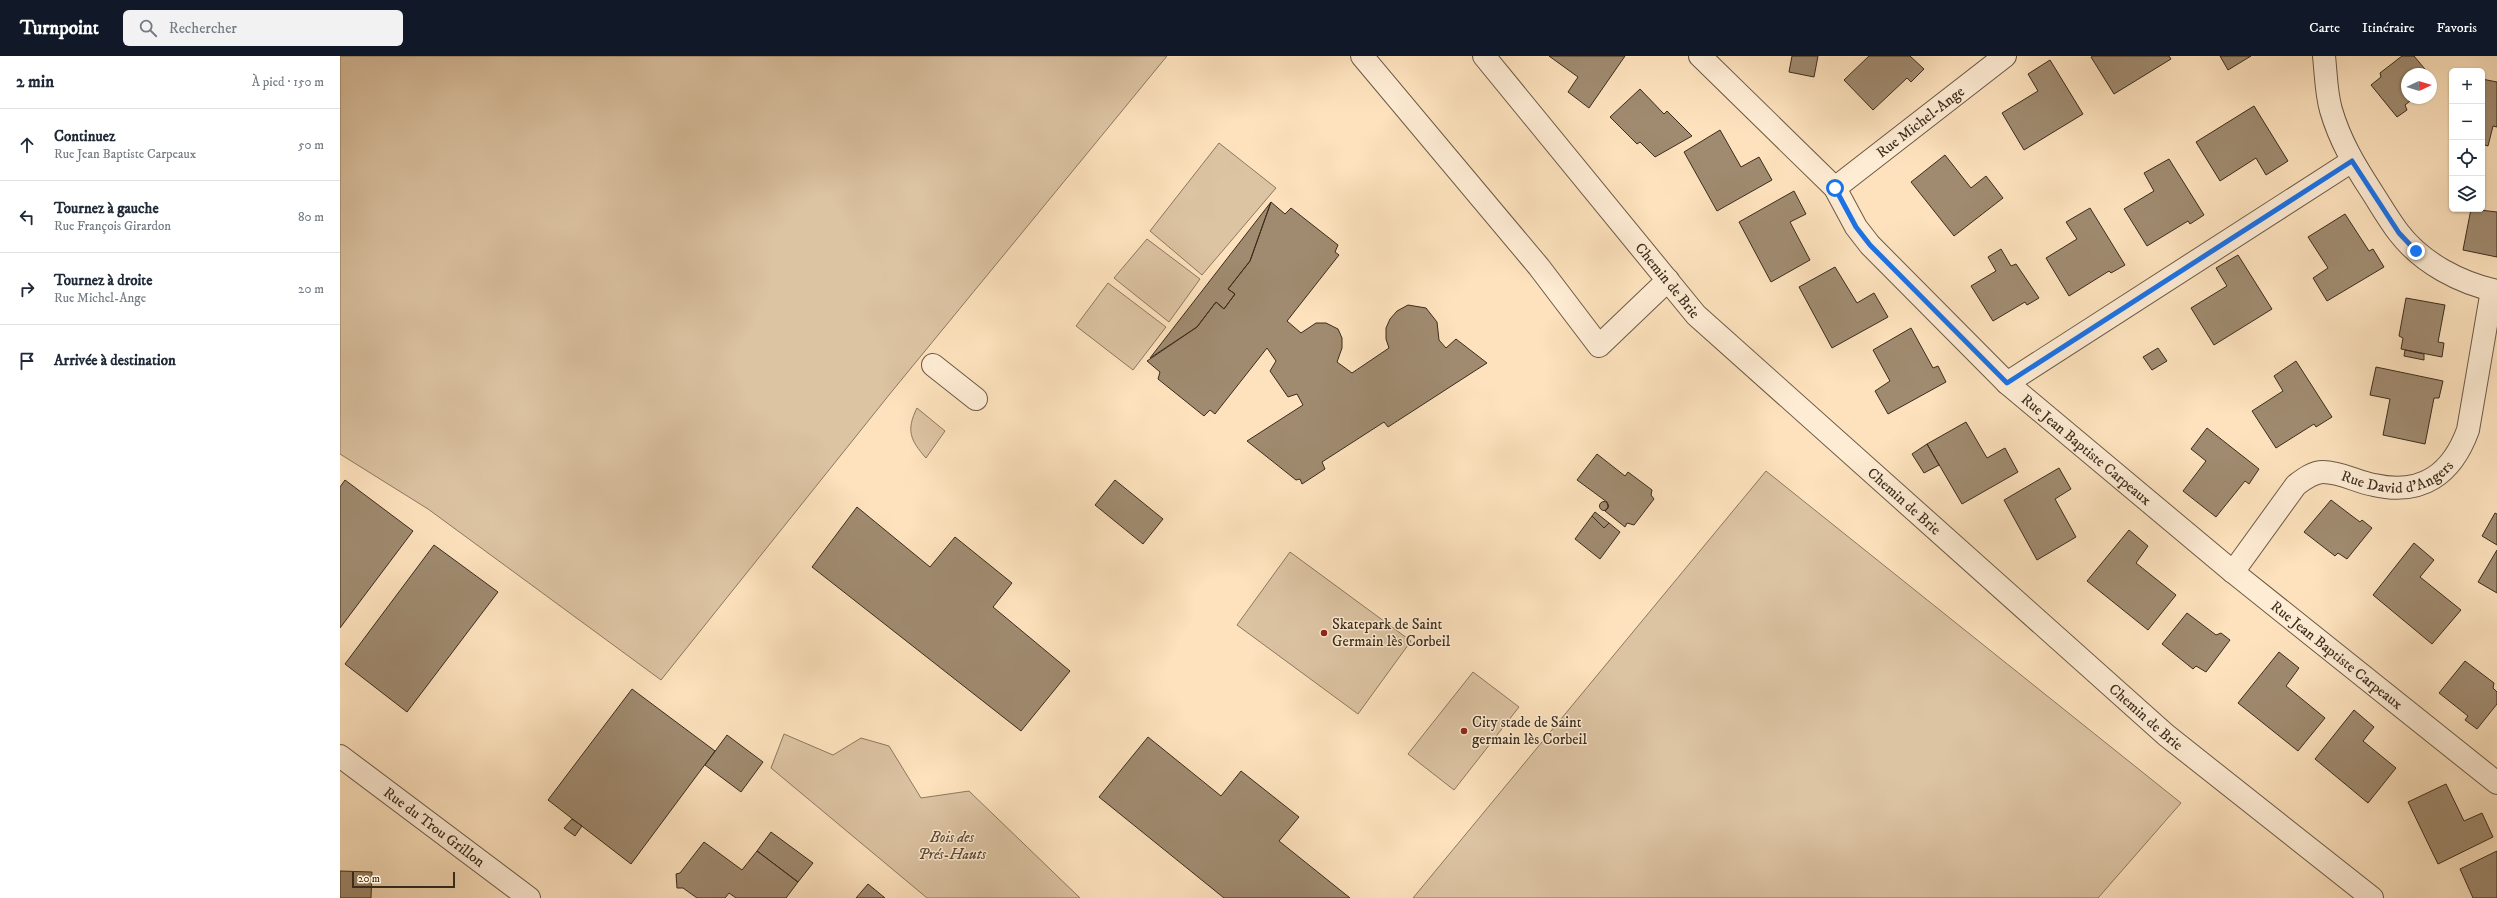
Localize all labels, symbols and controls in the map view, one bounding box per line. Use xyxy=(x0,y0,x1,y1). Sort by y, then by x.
search box xyxy=(123,10,403,46)
text: Turnpoint xyxy=(20,17,99,40)
icon: search xyxy=(137,17,159,39)
text: Rechercher xyxy=(169,19,237,38)
text: Carte xyxy=(2309,19,2340,37)
text: Itinéraire xyxy=(2362,19,2415,37)
text: Favoris xyxy=(2437,19,2477,37)
north arrow xyxy=(2401,68,2437,104)
map controls xyxy=(2449,68,2485,212)
button: + xyxy=(2449,68,2485,104)
text: 2 min xyxy=(16,71,54,93)
text: À pied · 150 m xyxy=(252,74,324,90)
street label: Rue Michel-Ange xyxy=(1872,82,1968,162)
button: − xyxy=(2449,104,2485,140)
text: Continuez xyxy=(54,127,115,146)
icon: ahead xyxy=(16,134,38,156)
text: 50 m xyxy=(298,137,324,153)
button: locate xyxy=(2449,140,2485,176)
text: Rue Jean Baptiste Carpeaux xyxy=(54,146,196,162)
button: layers xyxy=(2449,176,2485,212)
route start xyxy=(1826,179,1844,197)
text: Tournez à gauche xyxy=(54,199,159,218)
icon: left xyxy=(16,206,38,228)
text: 80 m xyxy=(298,209,324,225)
text: Rue François Girardon xyxy=(54,218,171,234)
street label: Chemin de Brie xyxy=(1631,239,1704,322)
route end xyxy=(2407,242,2425,260)
text: Tournez à droite xyxy=(54,271,152,290)
icon: right xyxy=(16,278,38,300)
text: 20 m xyxy=(298,281,324,297)
text: Rue Michel-Ange xyxy=(54,290,146,306)
icon: arrive xyxy=(16,350,38,372)
text: Arrivée à destination xyxy=(54,351,176,370)
street label: Rue Jean Baptiste Carpeaux xyxy=(2017,390,2156,510)
street label: Rue David d'Angers xyxy=(2339,457,2457,497)
street label: Chemin de Brie xyxy=(1864,463,1945,539)
street label: Rue Jean Baptiste Carpeaux xyxy=(2267,596,2407,714)
place label: Skatepark de Saint Germain lès Corbeil xyxy=(1332,615,1451,651)
marker: Skatepark de Saint Germain lès Corbeil xyxy=(1319,628,1329,638)
street label: Chemin de Brie xyxy=(2105,679,2187,754)
place label: City stade de Saint germain lès Corbeil xyxy=(1472,713,1587,749)
marker: City stade de Saint germain lès Corbeil xyxy=(1459,726,1469,736)
street label: Rue du Trou Grillon xyxy=(380,783,489,871)
park label: Bois des Prés-Hauts xyxy=(918,828,986,864)
scale bar xyxy=(352,870,455,889)
text: 20 m xyxy=(358,872,380,886)

